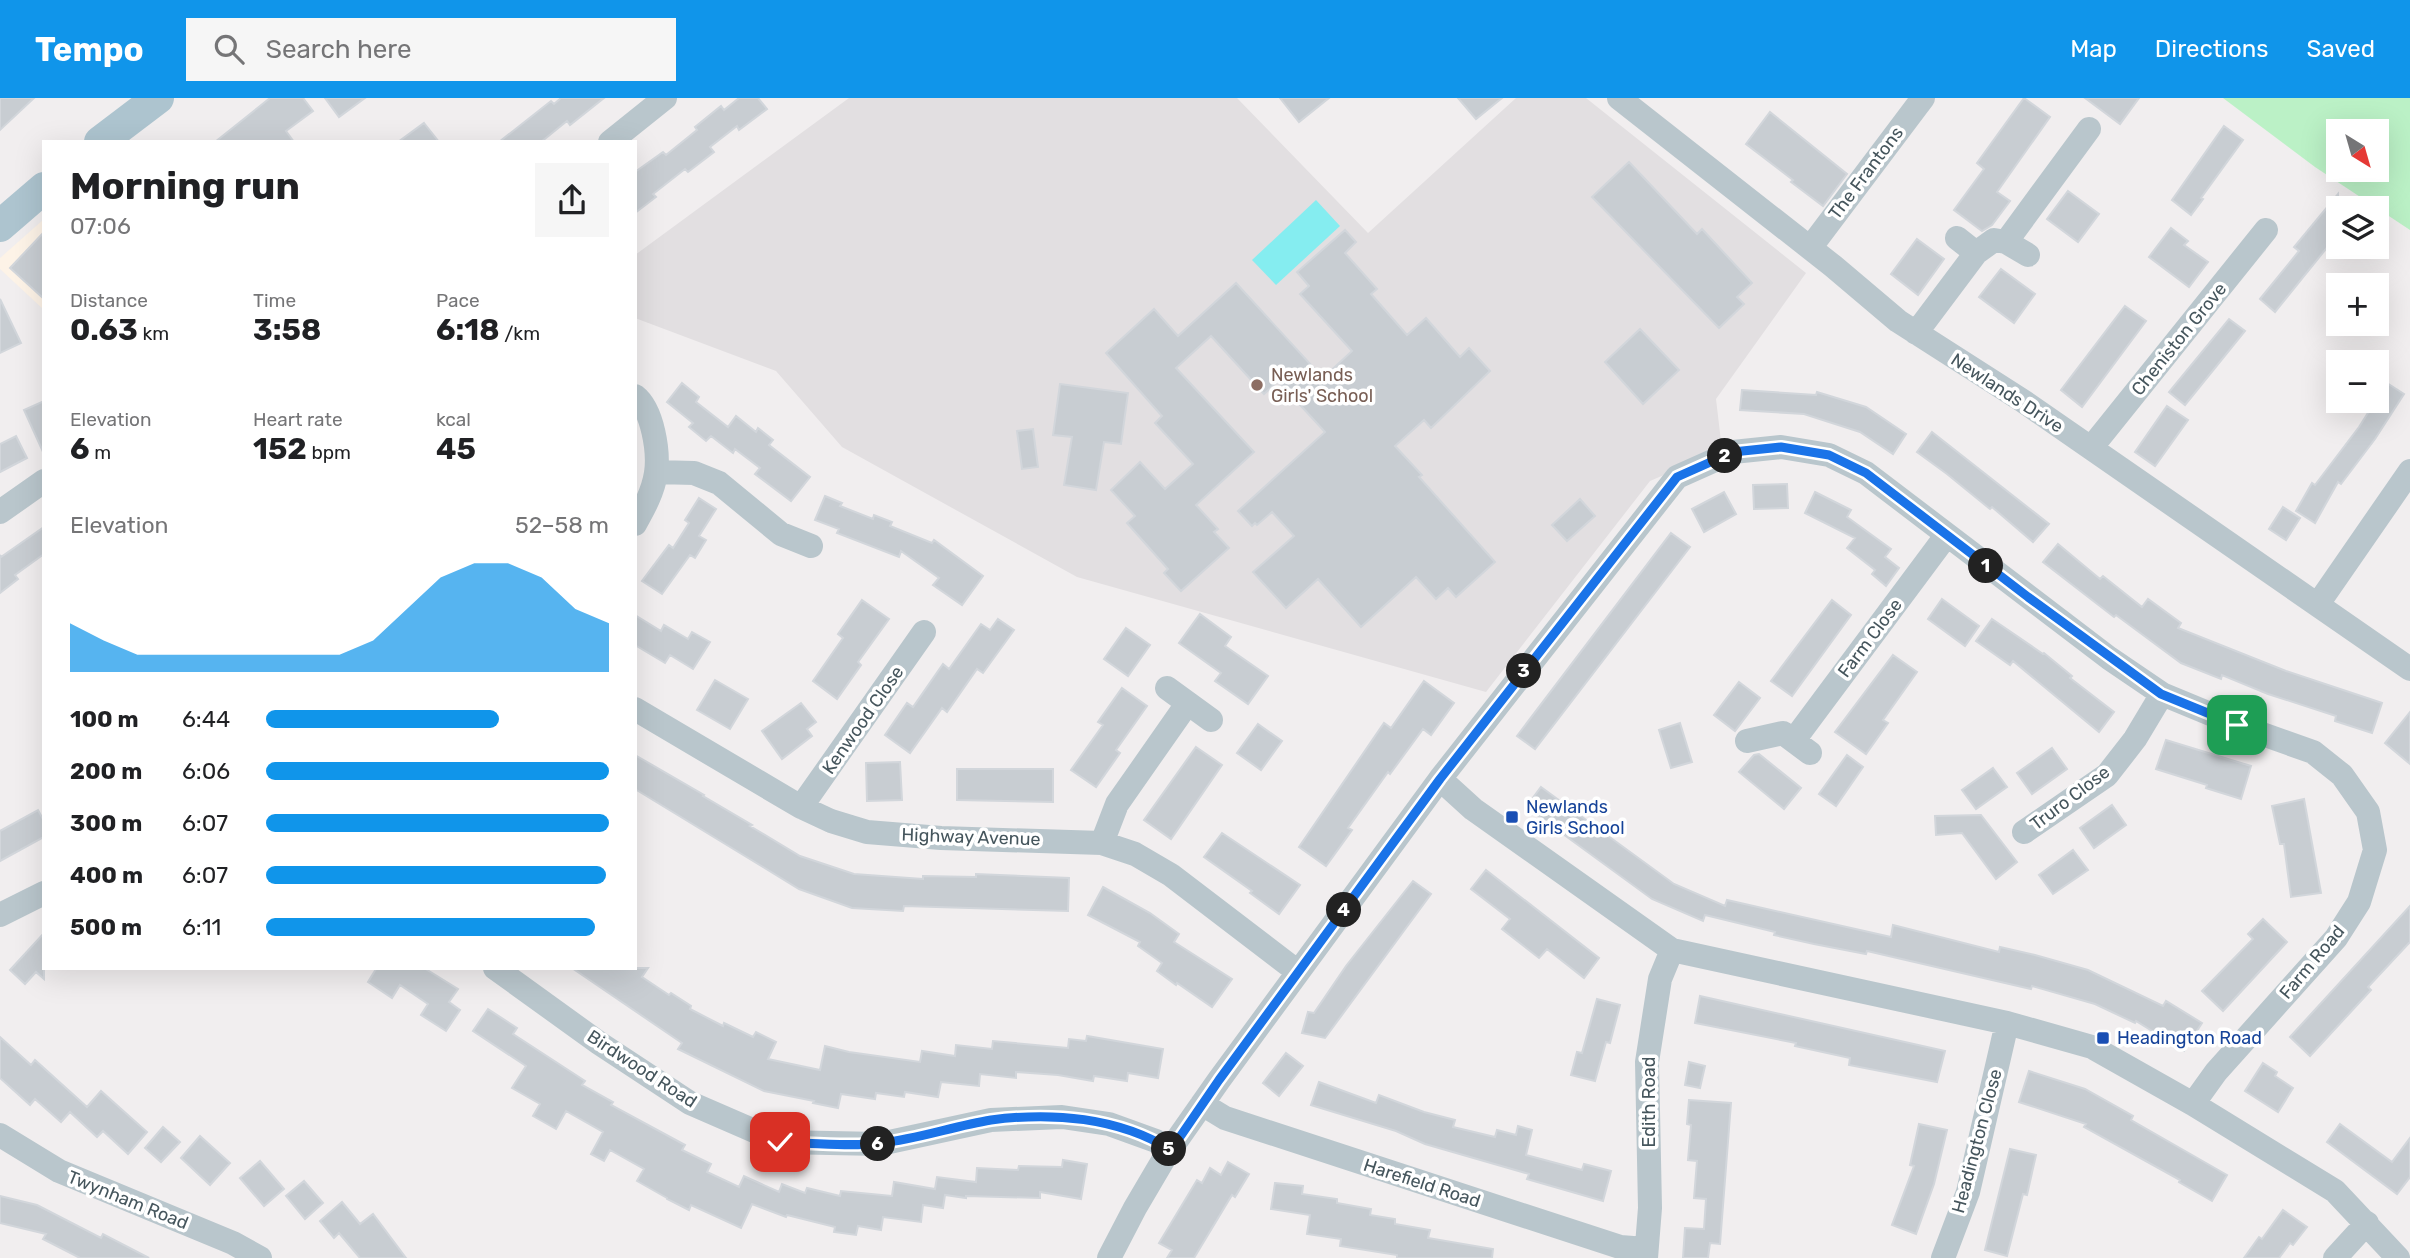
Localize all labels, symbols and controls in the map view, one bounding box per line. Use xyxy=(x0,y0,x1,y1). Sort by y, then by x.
search box xyxy=(186,18,676,81)
text: Tempo xyxy=(35,30,144,69)
icon: search xyxy=(210,30,248,68)
text: Search here xyxy=(266,34,412,65)
text: Map xyxy=(2070,35,2117,63)
text: Directions xyxy=(2155,35,2268,63)
text: Saved xyxy=(2306,35,2375,63)
north arrow xyxy=(2326,119,2389,182)
map controls xyxy=(2326,119,2389,413)
street label: The Frantons xyxy=(1824,122,1908,224)
text: Morning run xyxy=(70,163,300,209)
button: share xyxy=(535,163,609,237)
button: layers xyxy=(2326,196,2389,259)
text: 07:06 xyxy=(70,212,131,240)
button: + xyxy=(2326,273,2389,336)
street label: Cheniston Grove xyxy=(2127,278,2231,400)
text: Distance xyxy=(70,289,148,312)
text: Time xyxy=(253,289,296,312)
text: Pace xyxy=(436,289,480,312)
text: 0.63 xyxy=(70,312,138,348)
text: 3:58 xyxy=(253,312,321,348)
text: 6:18 xyxy=(436,312,500,348)
text: km xyxy=(138,322,169,345)
text: /km xyxy=(500,322,540,345)
street label: Newlands Drive xyxy=(1947,348,2067,438)
button: − xyxy=(2326,350,2389,413)
place label: Newlands Girls' School xyxy=(1271,364,1373,407)
marker: Newlands Girls' School xyxy=(1249,377,1265,393)
text: Elevation xyxy=(70,408,151,431)
text: Heart rate xyxy=(253,408,343,431)
text: kcal xyxy=(436,408,471,431)
text: 6 xyxy=(70,431,90,467)
text: 152 xyxy=(253,431,307,467)
text: 45 xyxy=(436,431,476,467)
pin: 2 xyxy=(1708,438,1742,474)
text: m xyxy=(90,441,111,464)
text: bpm xyxy=(307,441,351,464)
text: 2 xyxy=(1718,444,1731,467)
text: Elevation xyxy=(70,511,169,539)
text: 52–58 m xyxy=(515,511,609,539)
pin: 1 xyxy=(1968,548,2004,584)
text: 1 xyxy=(1981,554,1990,577)
street label: Farm Close xyxy=(1833,594,1907,682)
pin: 3 xyxy=(1506,654,1542,688)
text: 3 xyxy=(1517,659,1530,682)
street label: Kenwood Close xyxy=(818,662,908,778)
pin xyxy=(2207,695,2267,755)
text: 100 m xyxy=(70,705,139,733)
text: 6:44 xyxy=(182,705,230,733)
icon: arrive xyxy=(2218,706,2256,744)
text: 200 m xyxy=(70,757,142,785)
text: 6:06 xyxy=(182,757,230,785)
street label: Truro Close xyxy=(2026,761,2114,835)
place label: Newlands Girls School xyxy=(1526,796,1625,839)
text: 300 m xyxy=(70,809,142,837)
text: 6:07 xyxy=(182,809,228,837)
marker: Newlands Girls School xyxy=(1504,809,1520,825)
street label: Highway Avenue xyxy=(901,824,1041,850)
text: 400 m xyxy=(70,861,143,889)
text: 6:07 xyxy=(182,861,228,889)
pin: 4 xyxy=(1326,892,1362,928)
text: 4 xyxy=(1337,898,1350,921)
text: 500 m xyxy=(70,913,142,941)
text: 6:11 xyxy=(182,913,221,941)
street label: Farm Road xyxy=(2275,921,2349,1003)
street label: Birdwood Road xyxy=(583,1025,701,1113)
place label: Headington Road xyxy=(2117,1027,2262,1049)
marker: Headington Road xyxy=(2095,1030,2111,1046)
street label: Edith Road xyxy=(1638,1057,1660,1147)
street label: Headington Close xyxy=(1947,1067,2007,1215)
pin xyxy=(750,1112,810,1172)
icon: check xyxy=(761,1123,799,1161)
pin: 6 xyxy=(860,1126,896,1162)
text: 6 xyxy=(871,1132,884,1155)
pin: 5 xyxy=(1152,1132,1186,1166)
text: 5 xyxy=(1162,1137,1175,1160)
street label: Harefield Road xyxy=(1361,1154,1483,1212)
street label: Twynham Road xyxy=(64,1166,192,1234)

